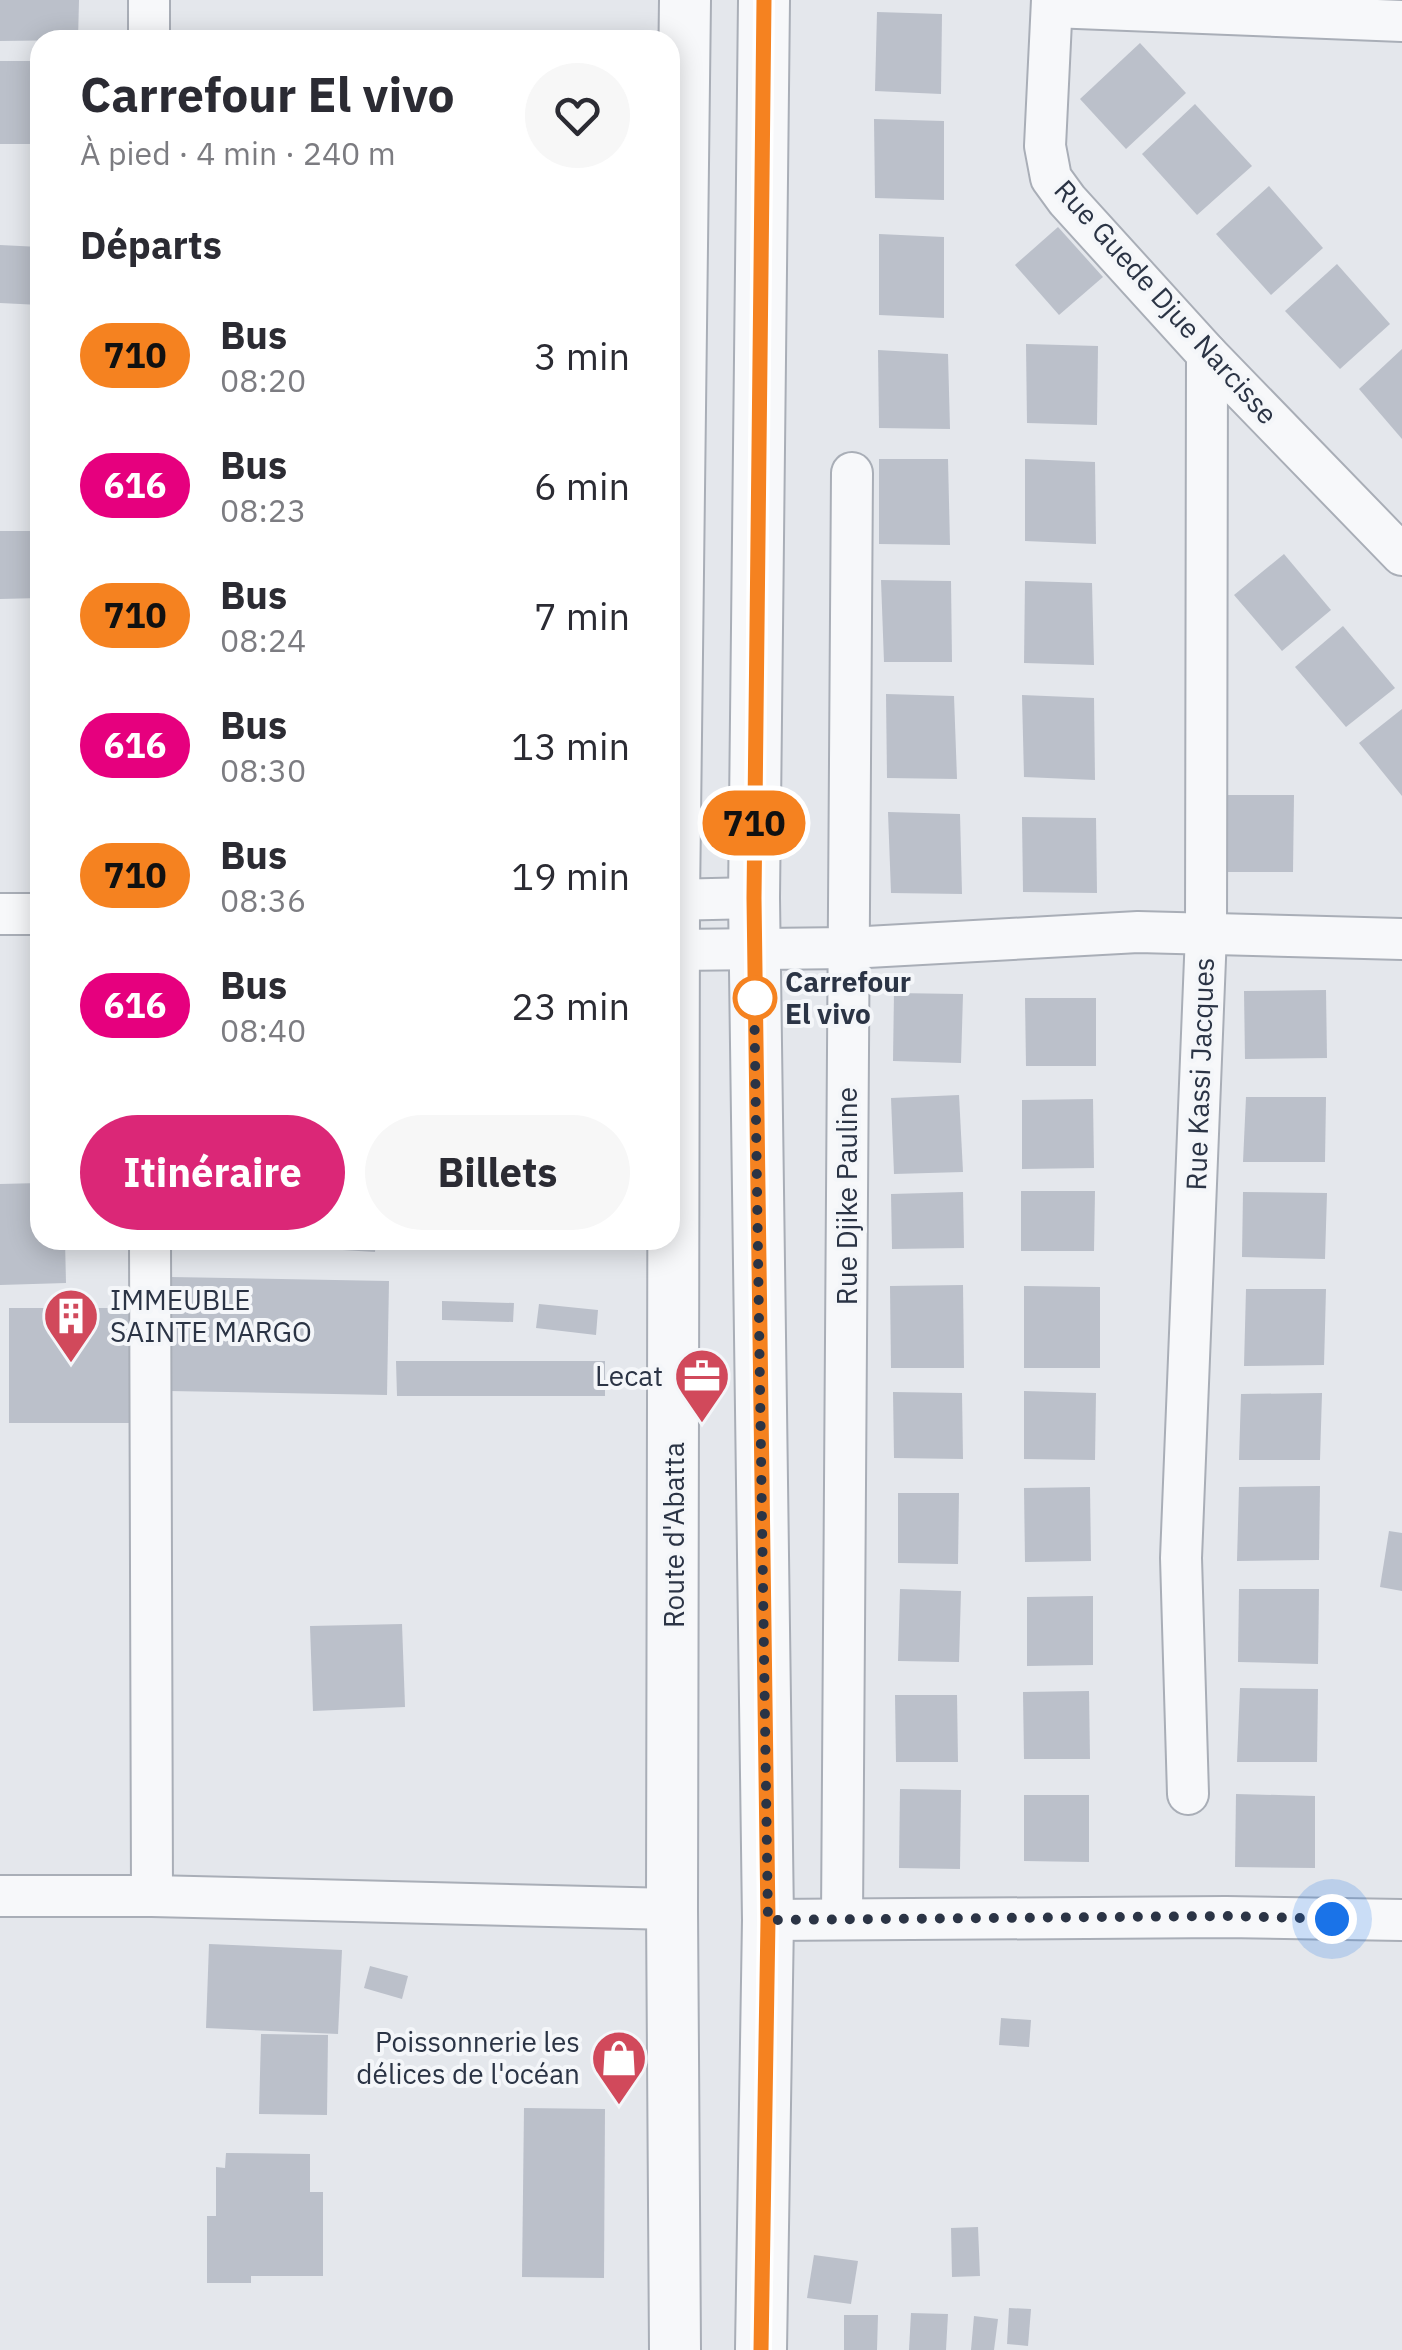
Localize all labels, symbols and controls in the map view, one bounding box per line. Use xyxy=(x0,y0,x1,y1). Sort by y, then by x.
text: Carrefour El vivo xyxy=(80,63,455,125)
button: heart xyxy=(525,63,630,168)
text: À pied · 4 min · 240 m xyxy=(80,132,396,174)
street label: Rue Guede Djue Narcisse xyxy=(1047,172,1286,432)
text: Départs xyxy=(80,220,222,269)
text: Bus xyxy=(220,310,287,359)
text: 3 min xyxy=(534,331,630,380)
text: 710 xyxy=(103,332,167,378)
text: 08:20 xyxy=(220,359,306,401)
text: Bus xyxy=(220,440,287,489)
text: 6 min xyxy=(534,461,630,510)
text: 616 xyxy=(103,462,167,508)
text: 08:23 xyxy=(220,489,306,531)
text: Bus xyxy=(220,570,287,619)
text: 7 min xyxy=(534,591,630,640)
text: 710 xyxy=(103,592,167,638)
text: 08:24 xyxy=(220,619,306,661)
text: Bus xyxy=(220,700,287,749)
text: 13 min xyxy=(511,721,630,770)
text: 616 xyxy=(103,722,167,768)
text: 08:30 xyxy=(220,749,306,791)
line badge: 710 xyxy=(696,790,812,856)
text: 710 xyxy=(722,800,786,846)
text: Bus xyxy=(220,830,287,879)
text: 19 min xyxy=(511,851,630,900)
text: 710 xyxy=(103,852,167,898)
text: 08:36 xyxy=(220,879,306,921)
street label: Rue Kassi Jacques xyxy=(1177,957,1222,1191)
text: Bus xyxy=(220,960,287,1009)
place label: Carrefour El vivo xyxy=(785,963,911,1032)
marker: Carrefour El vivo xyxy=(734,977,776,1019)
text: 23 min xyxy=(511,981,630,1030)
text: 616 xyxy=(103,982,167,1028)
text: 08:40 xyxy=(220,1009,306,1051)
street label: Rue Djike Pauline xyxy=(828,1087,865,1305)
button: Itinéraire xyxy=(80,1115,345,1230)
button: Billets xyxy=(365,1115,630,1230)
place label: IMMEUBLE SAINTE MARGO xyxy=(110,1281,312,1350)
building icon: IMMEUBLE SAINTE MARGO xyxy=(41,1286,101,1365)
office icon: Lecat xyxy=(672,1346,732,1425)
place label: Lecat xyxy=(595,1357,663,1394)
street label: Route d'Abatta xyxy=(655,1442,692,1628)
your location xyxy=(1307,1894,1357,1944)
place label: Poissonnerie les délices de l'océan xyxy=(356,2023,580,2092)
shop icon: Poissonnerie les délices de l'océan xyxy=(589,2028,649,2107)

